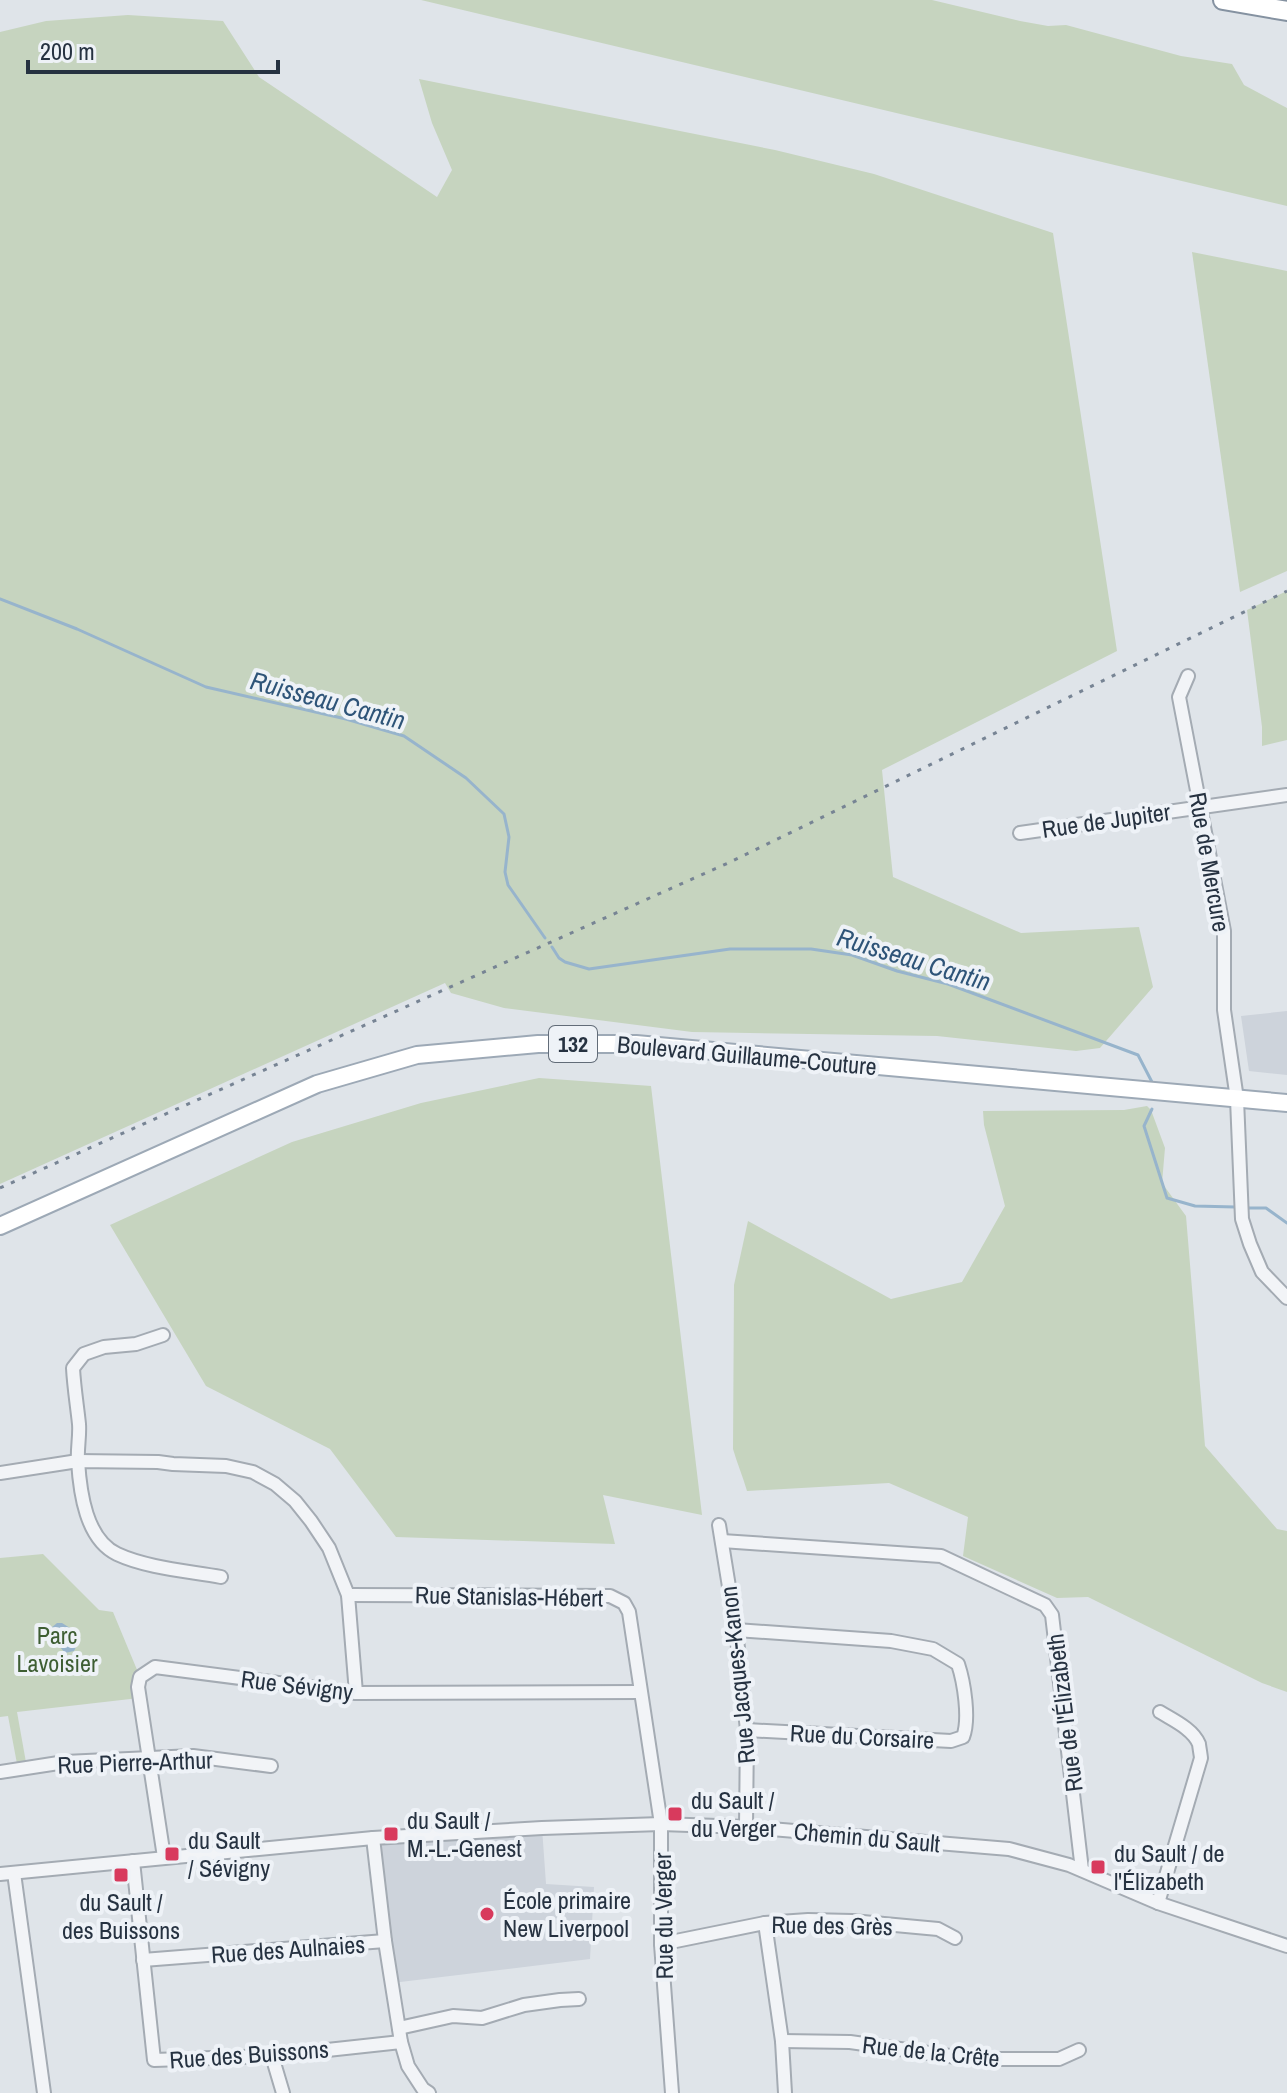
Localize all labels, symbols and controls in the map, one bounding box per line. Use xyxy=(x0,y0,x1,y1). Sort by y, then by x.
scale bar xyxy=(28,24,278,74)
text: 200 m xyxy=(40,35,95,67)
water label: Ruisseau Cantin xyxy=(247,663,409,737)
street label: Rue de Mercure xyxy=(1182,790,1238,934)
street label: Rue de Jupiter xyxy=(1040,795,1173,845)
water label: Ruisseau Cantin xyxy=(833,919,995,999)
road number: 132 xyxy=(549,1026,597,1062)
street label: Boulevard Guillaume-Couture xyxy=(616,1028,878,1082)
street label: Rue Stanislas-Hébert xyxy=(415,1578,604,1614)
street label: Rue Jacques-Kanon xyxy=(712,1585,762,1765)
park label: Parc Lavoisier xyxy=(17,1619,98,1679)
street label: Rue de l'Élizabeth xyxy=(1038,1632,1090,1794)
street label: Rue Sévigny xyxy=(239,1662,355,1708)
street label: Rue du Corsaire xyxy=(789,1716,935,1756)
street label: Rue Pierre-Arthur xyxy=(57,1743,214,1781)
place label: du Sault / du Verger xyxy=(691,1784,777,1844)
place label: du Sault / M.-L.-Genest xyxy=(407,1804,522,1864)
marker: du Sault / du Verger xyxy=(666,1805,684,1823)
street label: Chemin du Sault xyxy=(793,1815,942,1859)
place label: du Sault / Sévigny xyxy=(188,1824,270,1884)
marker: du Sault / M.-L.-Genest xyxy=(382,1825,400,1843)
place label: du Sault / de l'Élizabeth xyxy=(1114,1837,1225,1897)
marker: du Sault / Sévigny xyxy=(163,1845,181,1863)
street label: Rue du Verger xyxy=(646,1852,680,1980)
marker: du Sault / de l'Élizabeth xyxy=(1089,1858,1107,1876)
marker: du Sault / des Buissons xyxy=(112,1866,130,1884)
place label: École primaire New Liverpool xyxy=(503,1884,631,1944)
place label: du Sault / des Buissons xyxy=(62,1886,180,1946)
marker: École primaire New Liverpool xyxy=(478,1905,496,1923)
street label: Rue des Grès xyxy=(771,1908,893,1942)
street label: Rue des Aulnaies xyxy=(210,1928,366,1970)
street label: Rue de la Crête xyxy=(861,2028,1001,2074)
street label: Rue des Buissons xyxy=(168,2032,330,2076)

